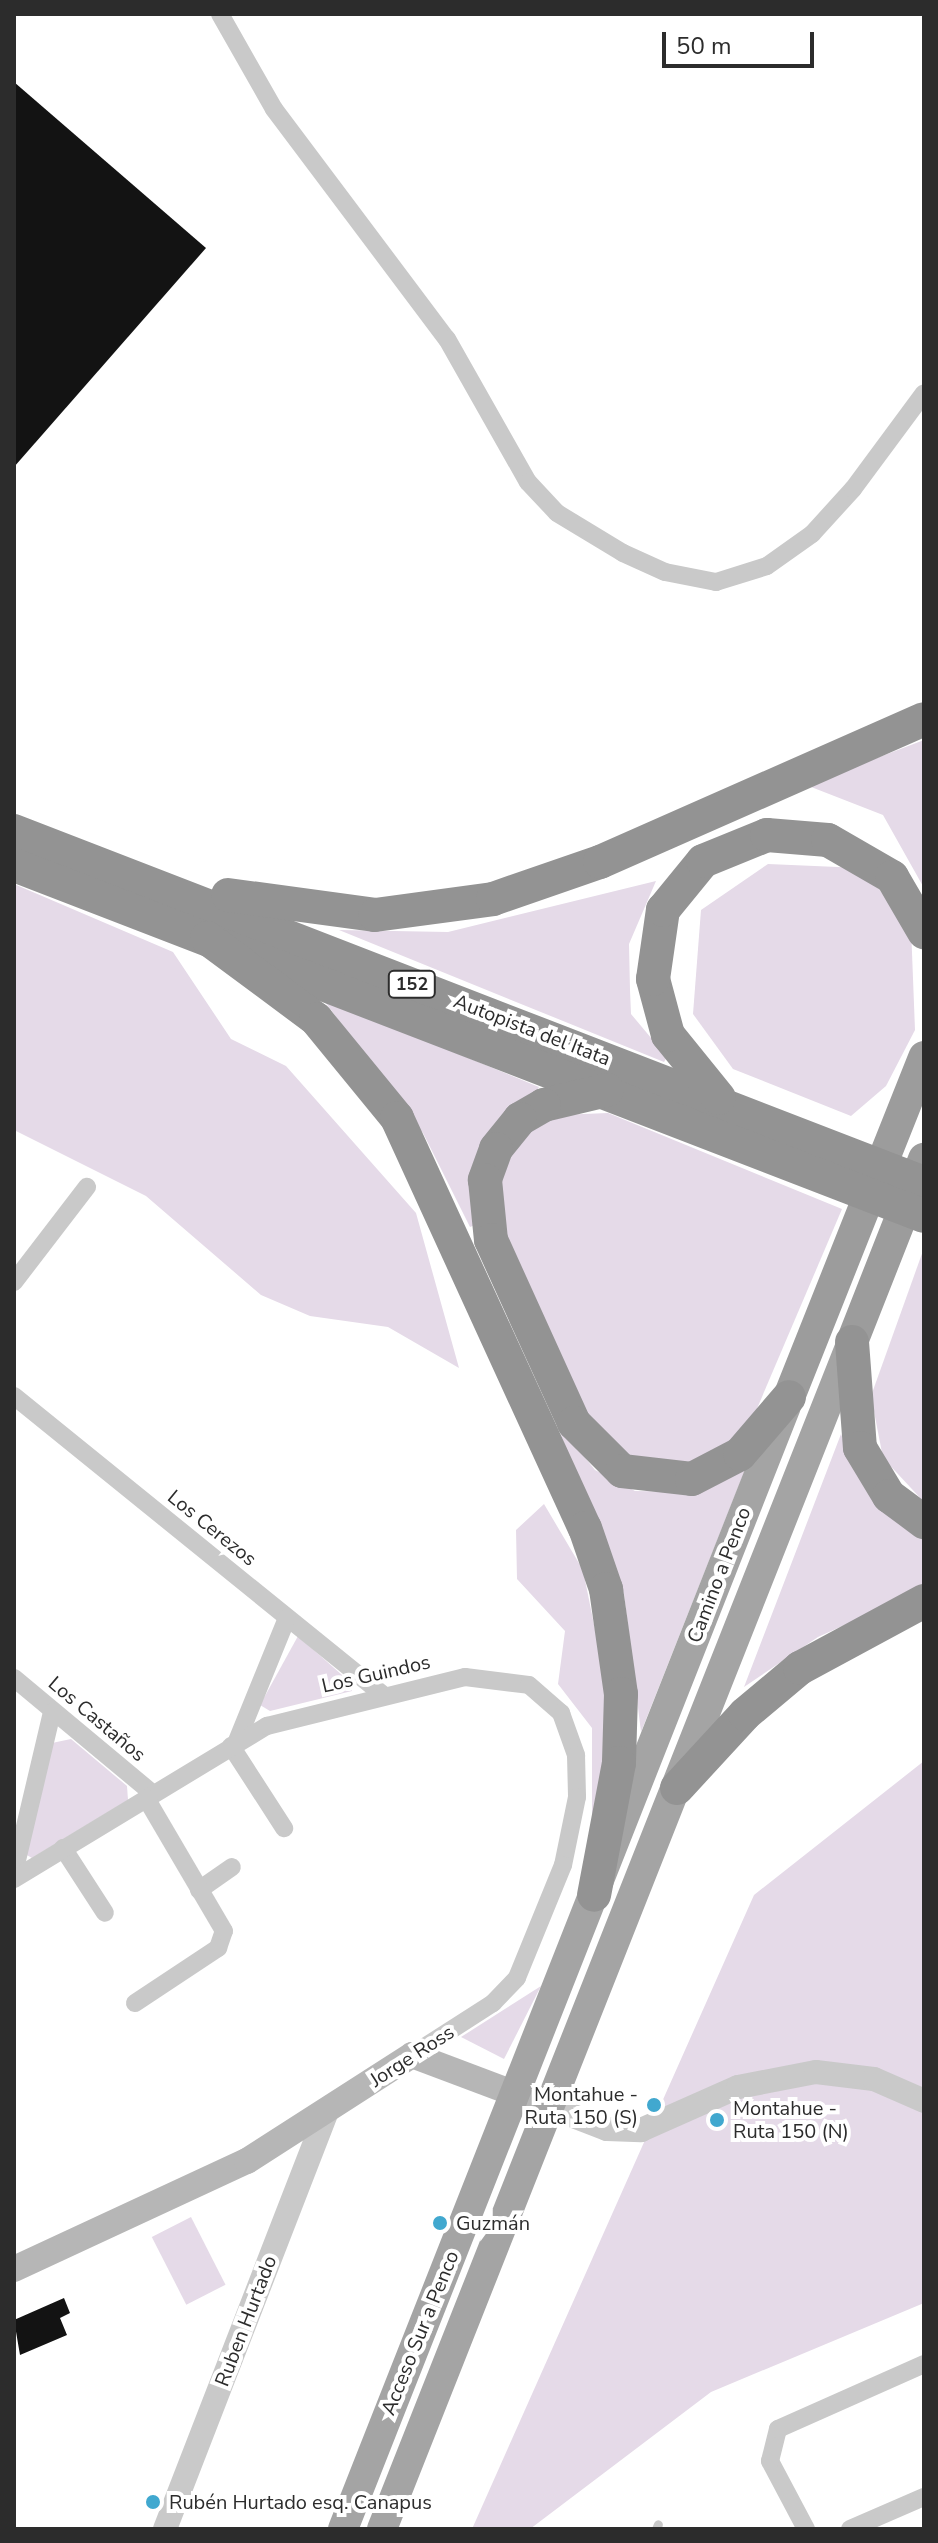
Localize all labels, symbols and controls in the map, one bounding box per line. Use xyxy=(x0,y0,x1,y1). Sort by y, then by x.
scale bar xyxy=(666,16,818,66)
text: 50 m xyxy=(676,30,732,62)
road number: 152 xyxy=(386,970,438,998)
street label: Autopista del Itata xyxy=(450,989,614,1071)
street label: Los Cerezos xyxy=(163,1485,261,1571)
street label: Camino a Penco xyxy=(682,1504,756,1646)
street label: Los Guindos xyxy=(319,1650,433,1698)
street label: Los Castaños xyxy=(43,1671,151,1767)
street label: Jorge Ross xyxy=(365,2020,459,2092)
place label: Montahue - Ruta 150 (S) xyxy=(525,2082,638,2129)
marker: Montahue - Ruta 150 (S) xyxy=(645,2096,663,2114)
place label: Montahue - Ruta 150 (N) xyxy=(733,2096,849,2143)
marker: Montahue - Ruta 150 (N) xyxy=(708,2111,726,2129)
place label: Guzmán xyxy=(456,2211,530,2235)
marker: Guzmán xyxy=(431,2214,449,2232)
street label: Acceso Sur a Penco xyxy=(376,2247,464,2419)
street label: Ruben Hurtado xyxy=(210,2252,282,2390)
place label: Rubén Hurtado esq. Canapus xyxy=(169,2490,432,2514)
marker: Rubén Hurtado esq. Canapus xyxy=(144,2493,162,2511)

